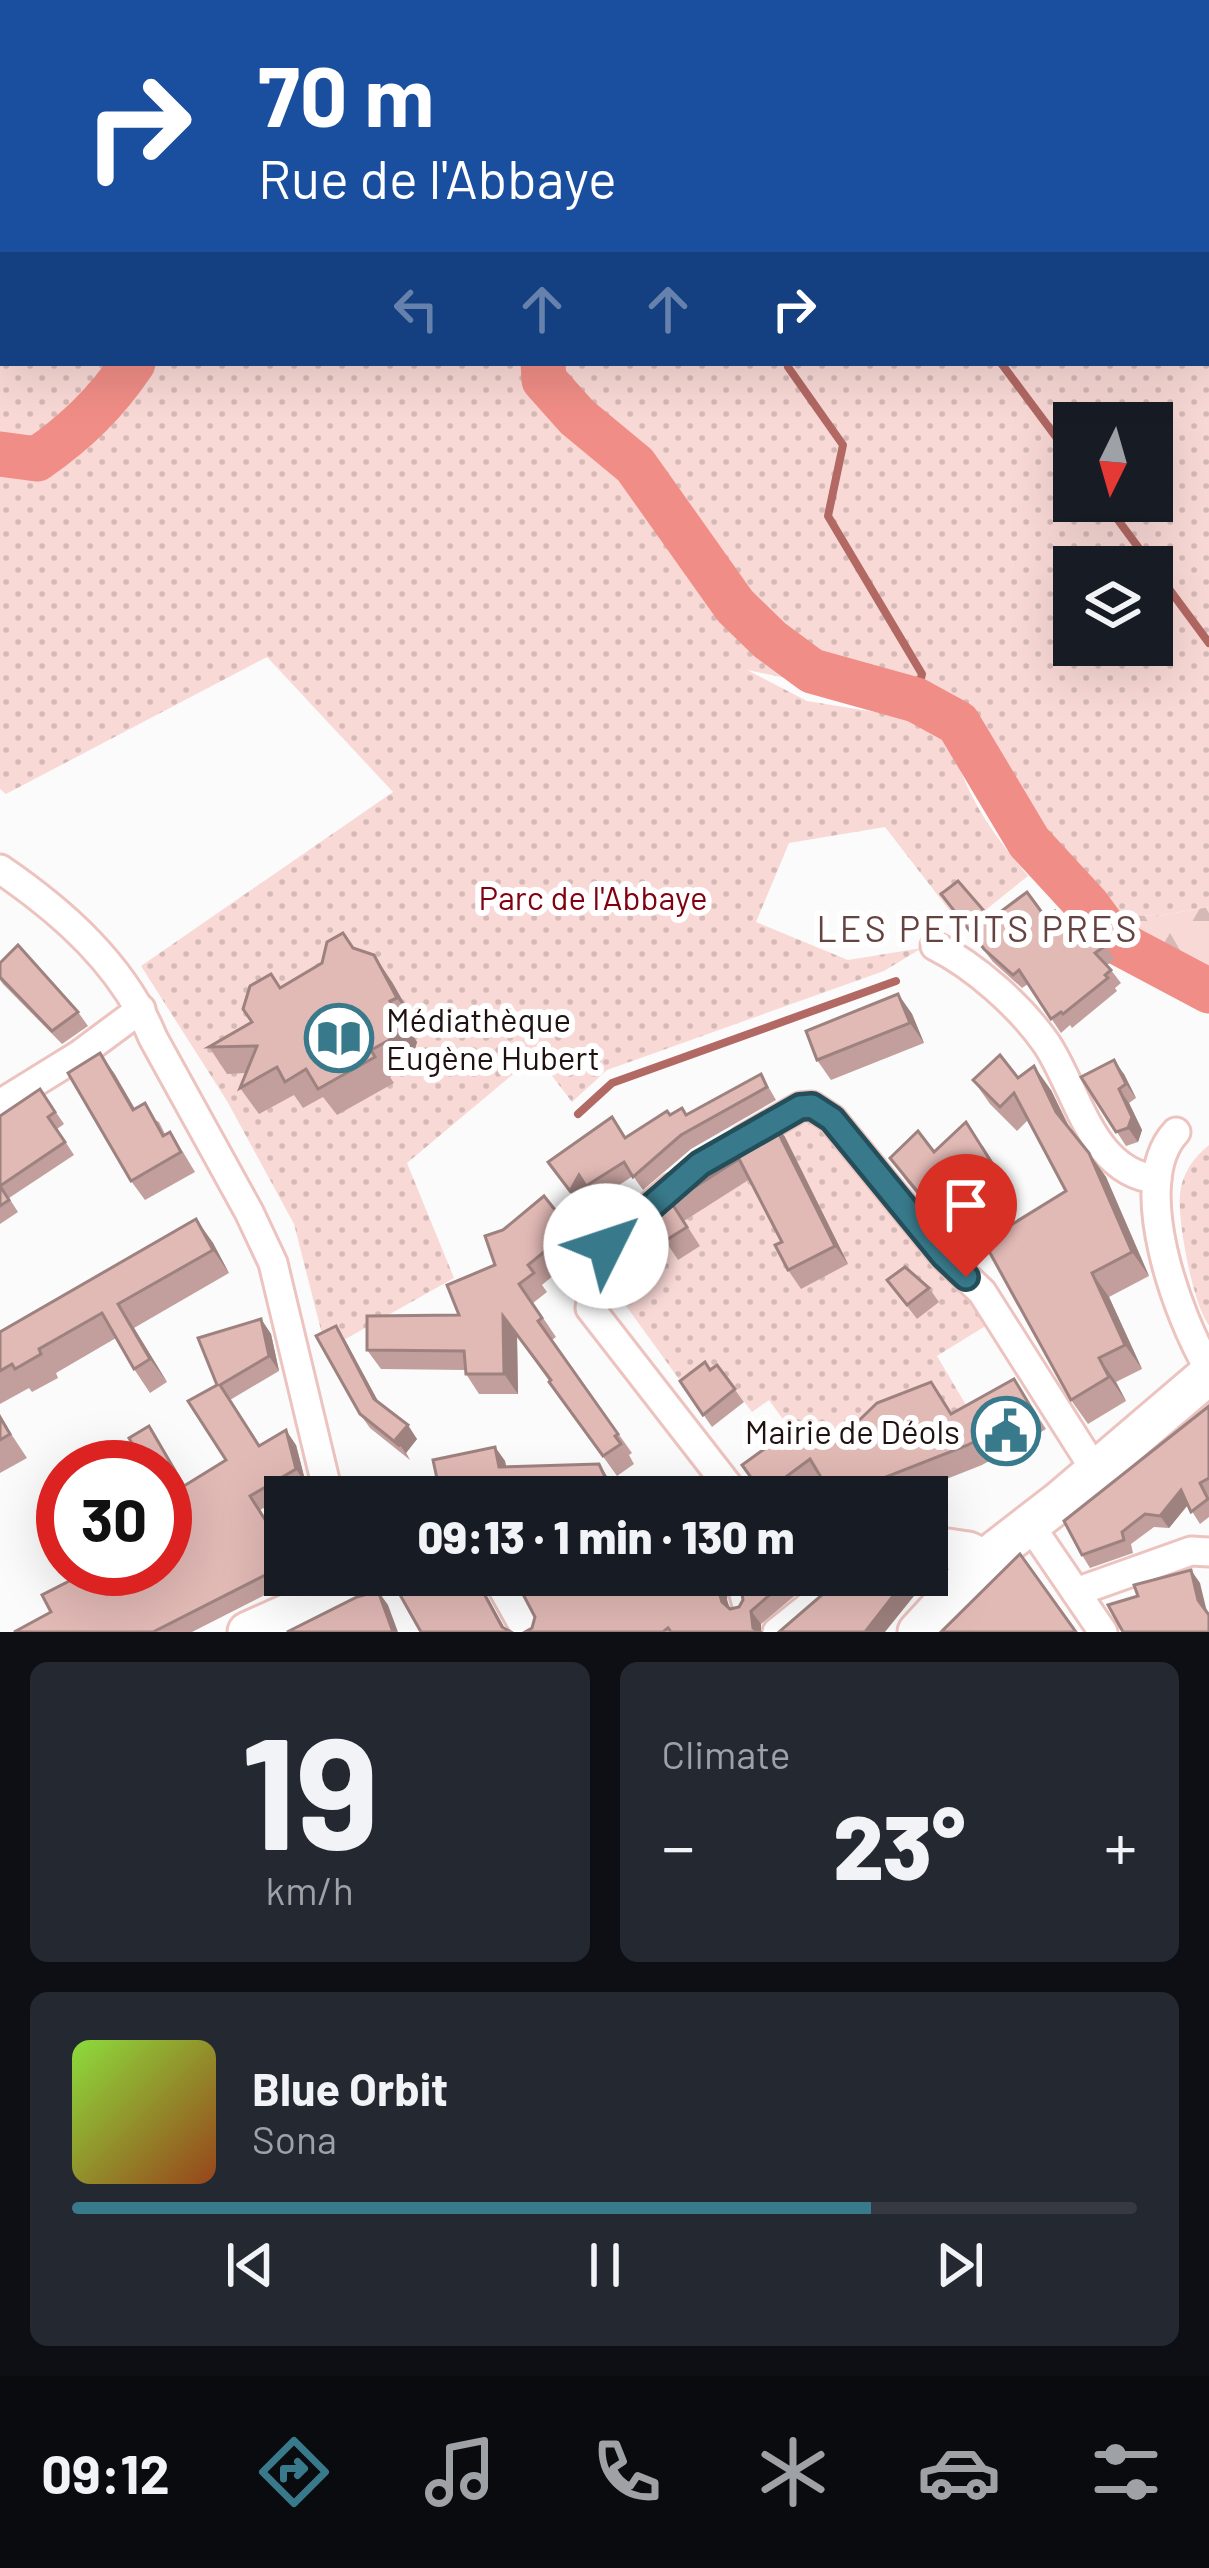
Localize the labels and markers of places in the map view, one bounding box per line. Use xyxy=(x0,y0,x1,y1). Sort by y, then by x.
place label: Médiathèque Eugène Hubert xyxy=(386,999,600,1077)
library icon: Médiathèque Eugène Hubert xyxy=(304,1003,374,1073)
pin xyxy=(915,1154,1017,1277)
public building icon: Mairie de Déols xyxy=(971,1396,1041,1466)
place label: Mairie de Déols xyxy=(745,1411,960,1451)

